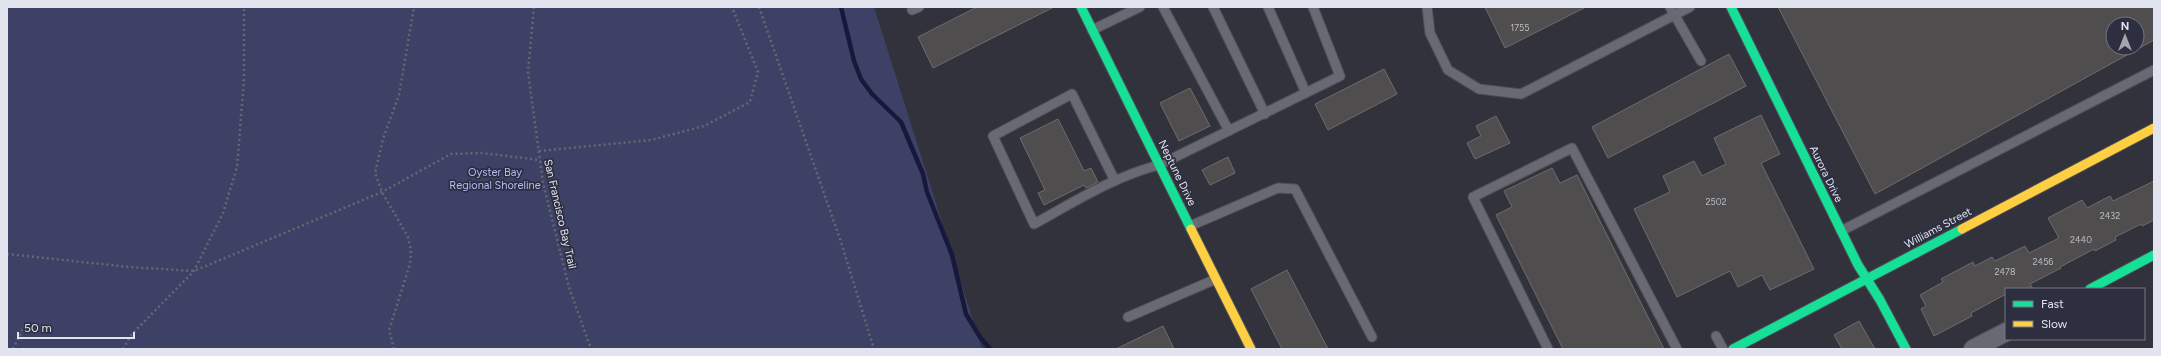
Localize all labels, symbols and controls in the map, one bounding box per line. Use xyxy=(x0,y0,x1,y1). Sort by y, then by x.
north arrow xyxy=(2105,16,2145,56)
text: N xyxy=(2121,20,2129,33)
house number: 1755 xyxy=(1511,22,1529,33)
street label: Neptune Drive xyxy=(1155,138,1199,208)
street label: Aurora Drive xyxy=(1807,144,1845,204)
street label: San Francisco Bay Trail xyxy=(541,158,579,270)
park label: Oyster Bay Regional Shoreline xyxy=(449,166,541,192)
house number: 2502 xyxy=(1705,196,1727,207)
street label: Williams Street xyxy=(1902,205,1974,251)
house number: 2432 xyxy=(2100,210,2120,221)
house number: 2440 xyxy=(2070,234,2092,245)
house number: 2456 xyxy=(2033,256,2053,267)
house number: 2478 xyxy=(1995,266,2016,277)
legend xyxy=(2005,288,2145,340)
text: Fast xyxy=(2041,297,2064,311)
scale bar xyxy=(18,314,134,340)
text: Slow xyxy=(2041,317,2068,331)
text: 50 m xyxy=(24,321,52,335)

